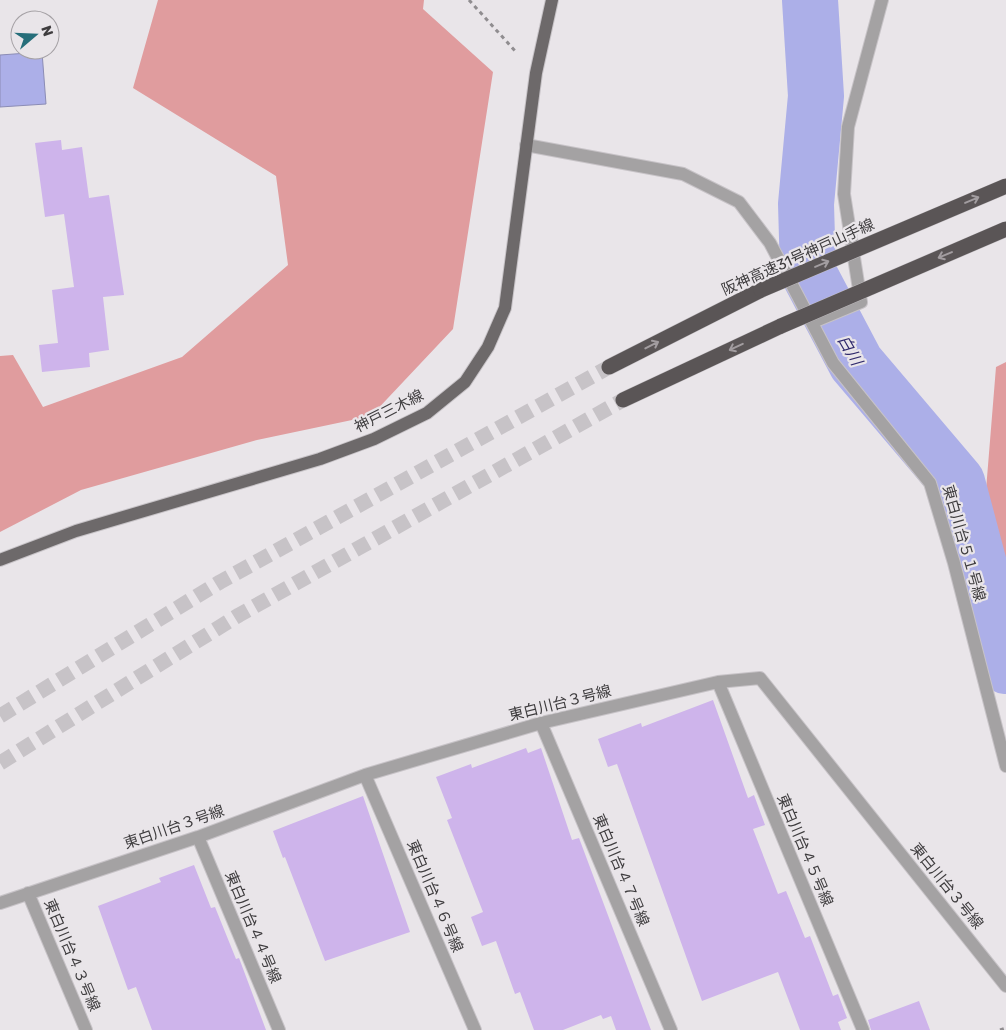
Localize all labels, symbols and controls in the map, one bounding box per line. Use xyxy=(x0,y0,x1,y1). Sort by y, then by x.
north arrow xyxy=(10,10,60,60)
text: N xyxy=(37,23,56,38)
one-way arrow xyxy=(964,195,979,205)
street label: 阪神高速31号神戸山手線 xyxy=(719,215,877,299)
one-way arrow xyxy=(938,250,953,260)
one-way arrow xyxy=(814,258,829,268)
water label: 白川 xyxy=(834,331,867,370)
one-way arrow xyxy=(644,340,659,349)
one-way arrow xyxy=(729,342,744,352)
street label: 神戸三木線 xyxy=(351,386,427,436)
street label: 東白川台５１号線 xyxy=(939,483,989,603)
street label: 東白川台３号線 xyxy=(507,682,613,724)
street label: 東白川台４５号線 xyxy=(773,791,837,909)
street label: 東白川台３号線 xyxy=(121,801,227,853)
street label: 東白川台４７号線 xyxy=(589,811,653,929)
street label: 東白川台４６号線 xyxy=(403,837,467,955)
street label: 東白川台３号線 xyxy=(907,840,987,932)
street label: 東白川台４４号線 xyxy=(221,868,285,986)
street label: 東白川台４３号線 xyxy=(40,896,104,1014)

